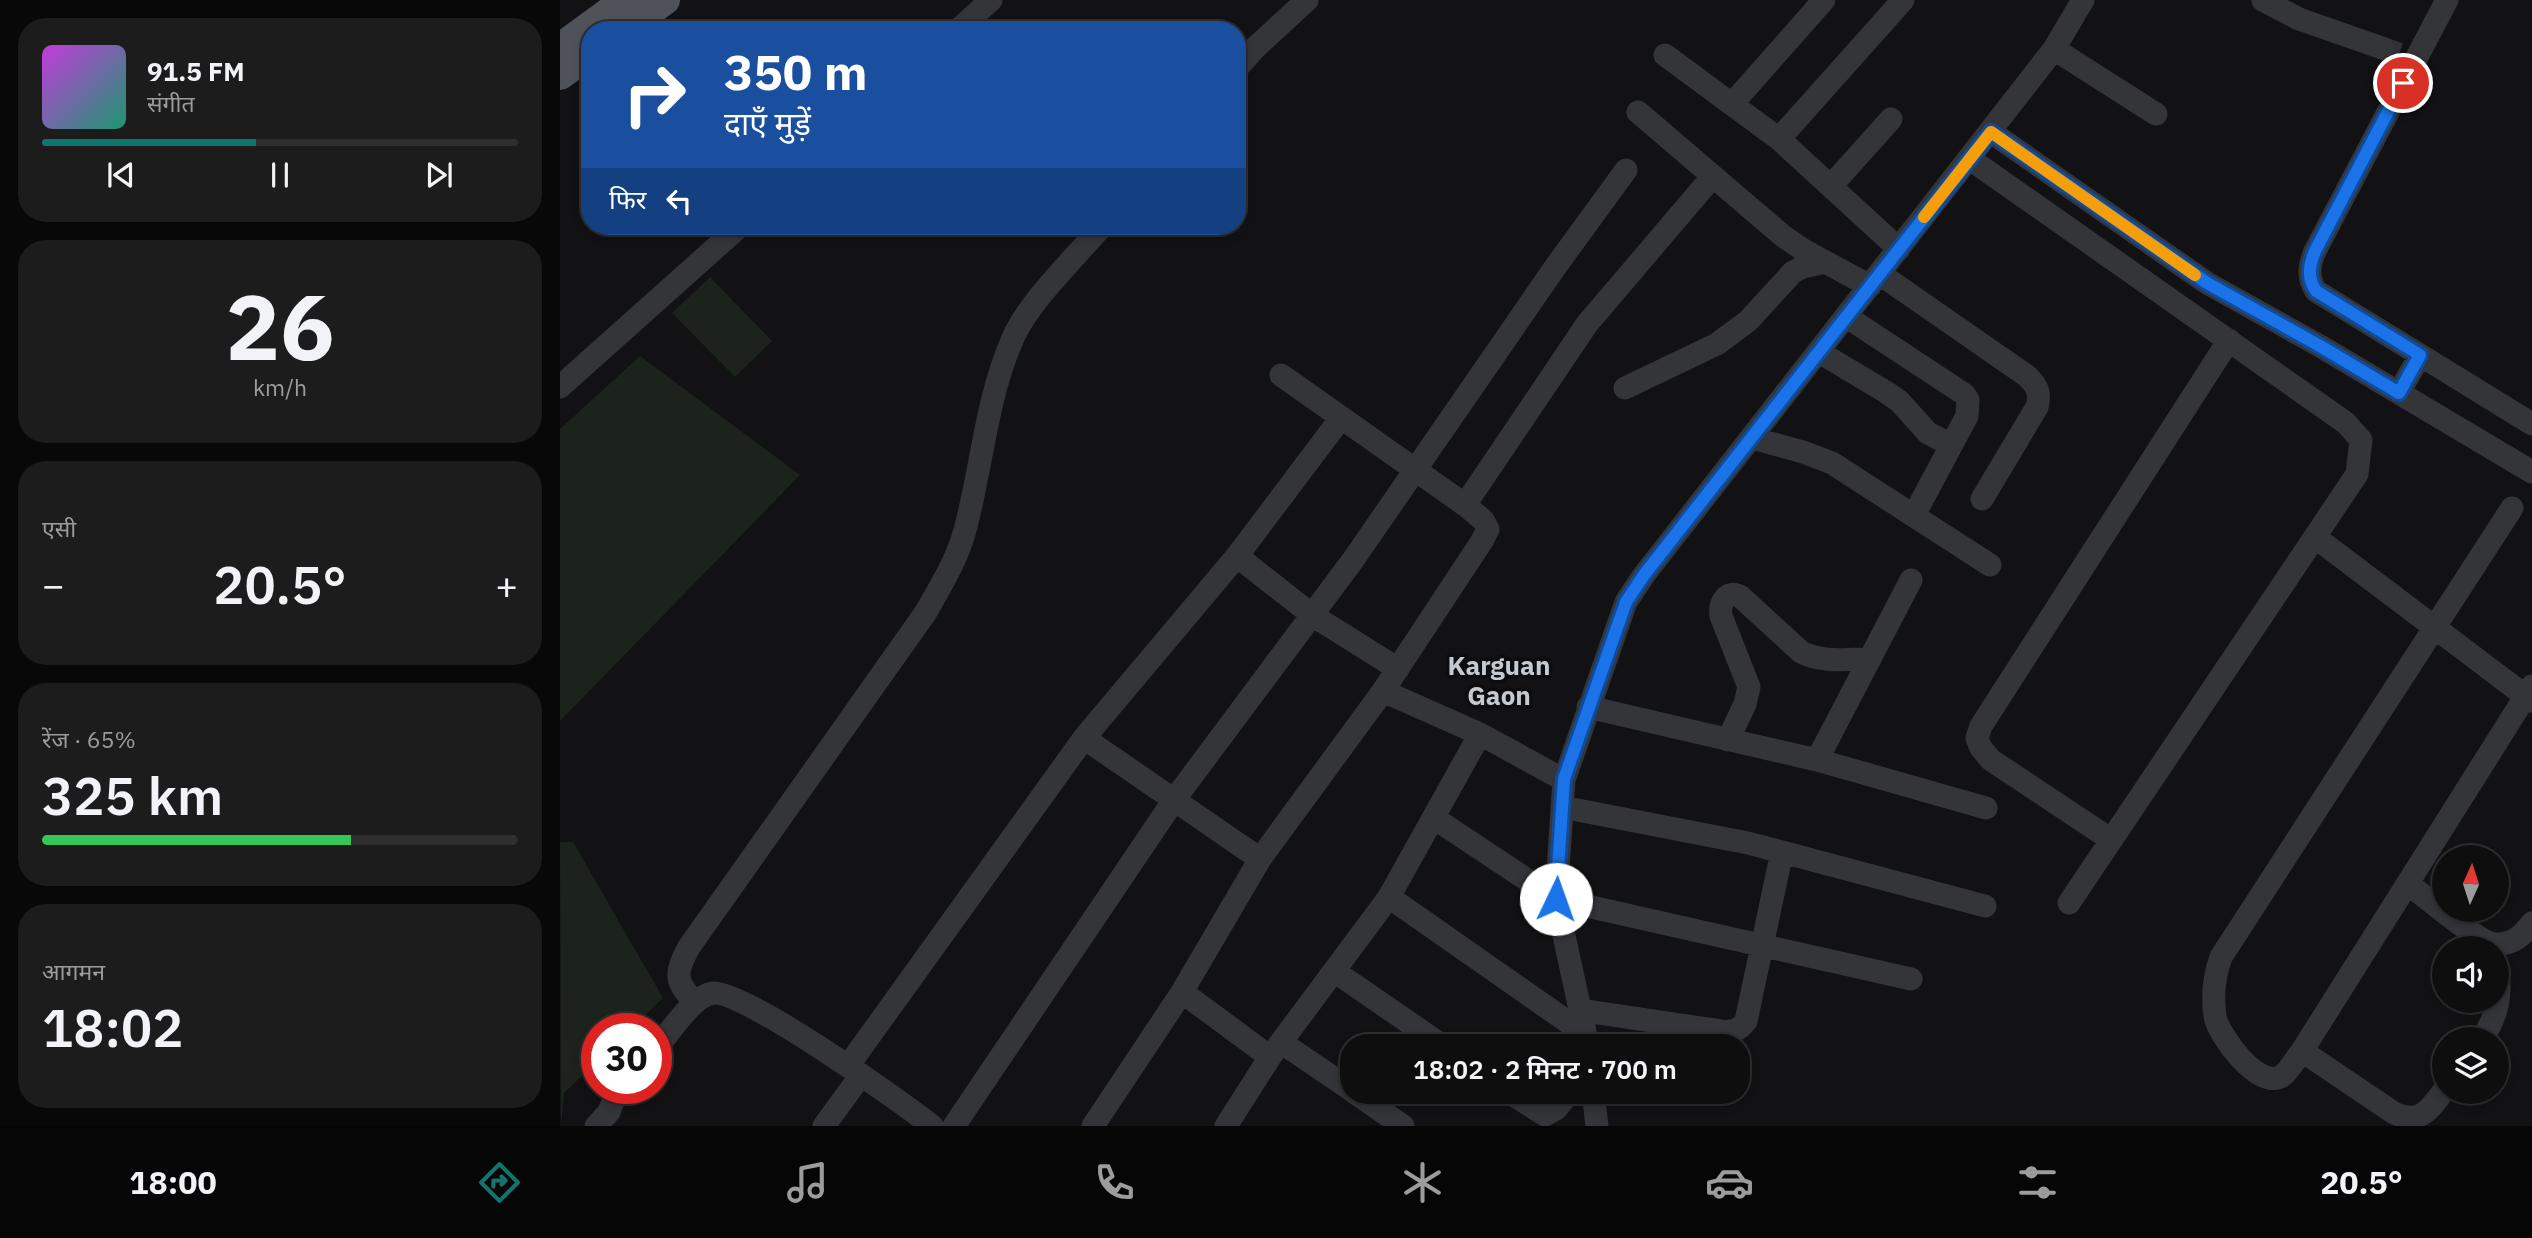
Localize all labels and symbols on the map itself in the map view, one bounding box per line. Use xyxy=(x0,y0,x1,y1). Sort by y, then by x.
pin xyxy=(2373,53,2433,113)
district label: Karguan Gaon xyxy=(1448,648,1550,712)
north arrow xyxy=(2432,845,2510,922)
position arrow xyxy=(1519,862,1593,936)
speed limit sign: 30 xyxy=(581,1013,672,1104)

